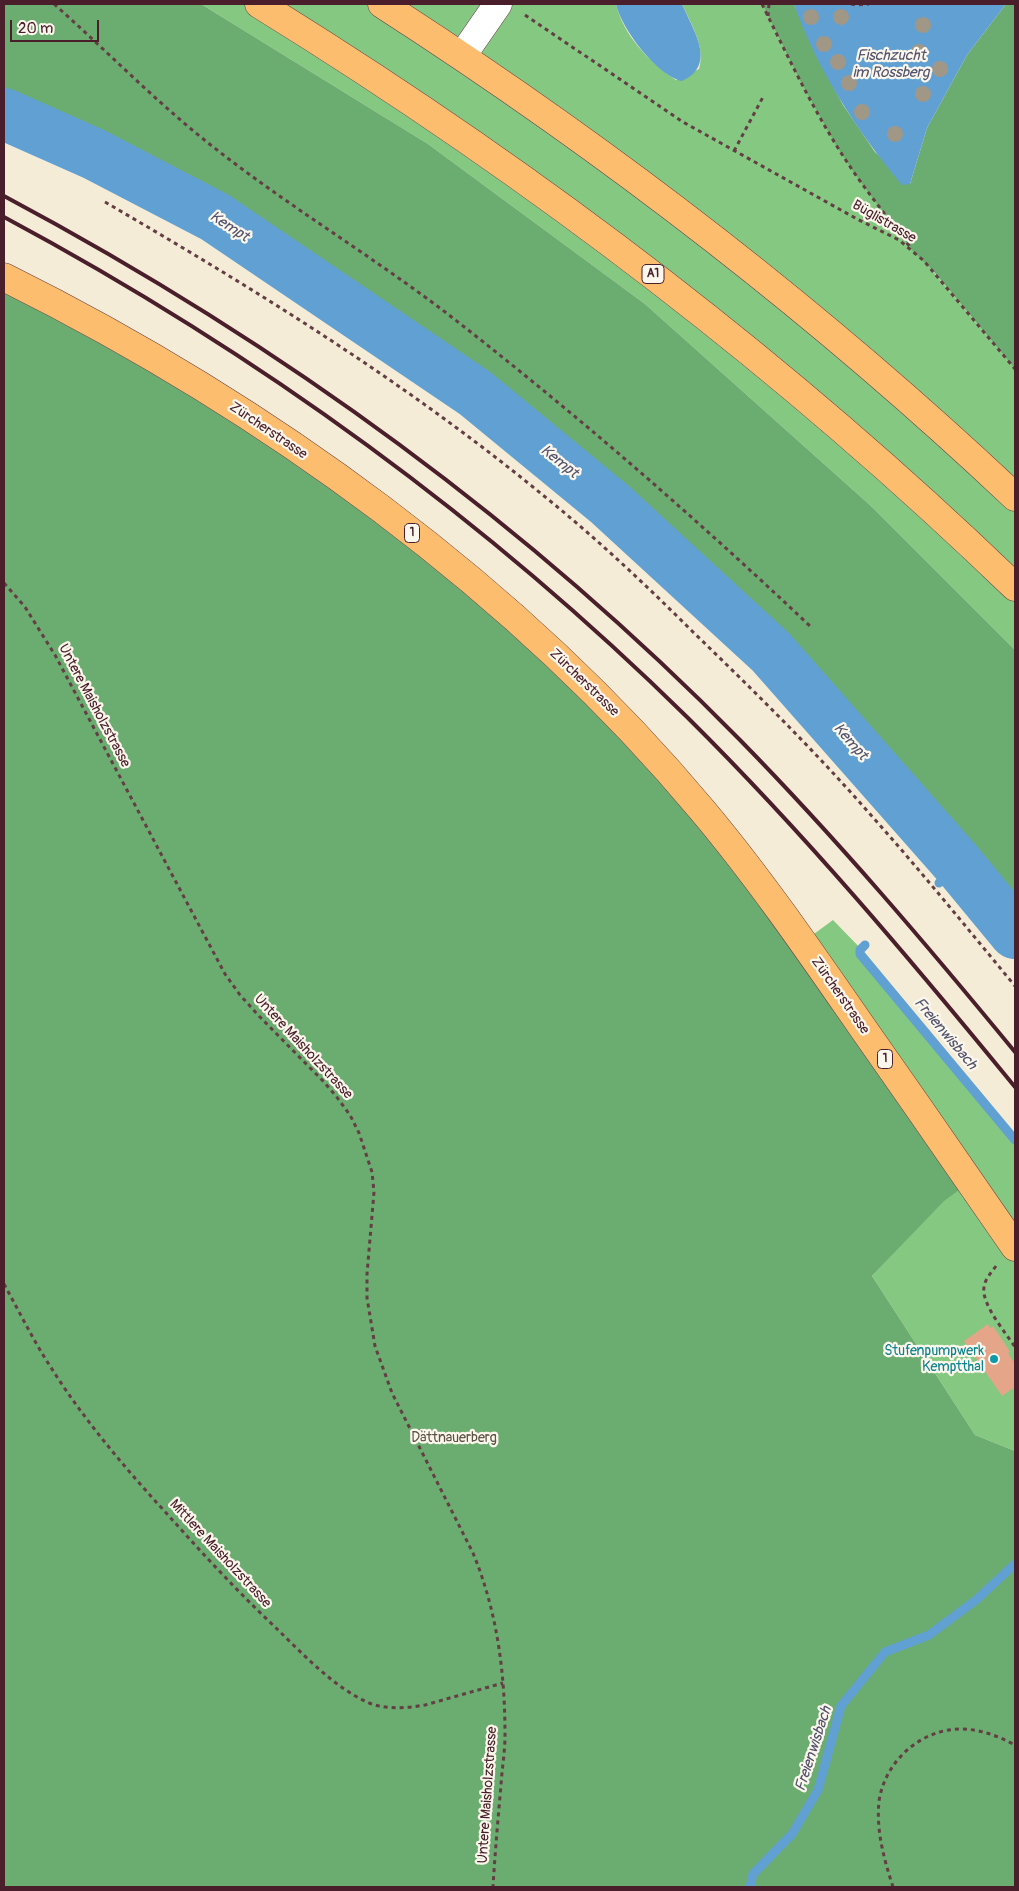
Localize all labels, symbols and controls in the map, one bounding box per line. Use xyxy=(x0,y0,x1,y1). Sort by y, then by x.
scale bar xyxy=(12,10,101,42)
text: 20 m xyxy=(18,19,53,38)
water label: Fischzucht im Rossberg xyxy=(853,47,929,82)
street label: Büglistrasse xyxy=(849,197,919,247)
water label: Kempt xyxy=(206,208,252,246)
road number: A1 xyxy=(642,264,664,284)
street label: Zürcherstrasse xyxy=(226,399,310,463)
water label: Kempt xyxy=(537,442,581,482)
road number: 1 xyxy=(404,524,420,542)
street label: Untere Maisholzstrasse xyxy=(54,642,134,770)
street label: Zürcherstrasse xyxy=(546,646,622,720)
water label: Kempt xyxy=(829,720,871,764)
street label: Zürcherstrasse xyxy=(807,954,873,1038)
street label: Untere Maisholzstrasse xyxy=(250,991,356,1103)
water label: Freienwisbach xyxy=(910,994,980,1074)
road number: 1 xyxy=(878,1050,892,1068)
place label: Stufenpumpwerk Kemptthal xyxy=(884,1343,984,1375)
marker: Stufenpumpwerk Kemptthal xyxy=(988,1353,1000,1365)
park label: Dättnauerberg xyxy=(411,1430,497,1446)
street label: Mittlere Maisholzstrasse xyxy=(166,1496,274,1612)
water label: Freienwisbach xyxy=(792,1704,836,1794)
street label: Untere Maisholzstrasse xyxy=(475,1726,501,1864)

